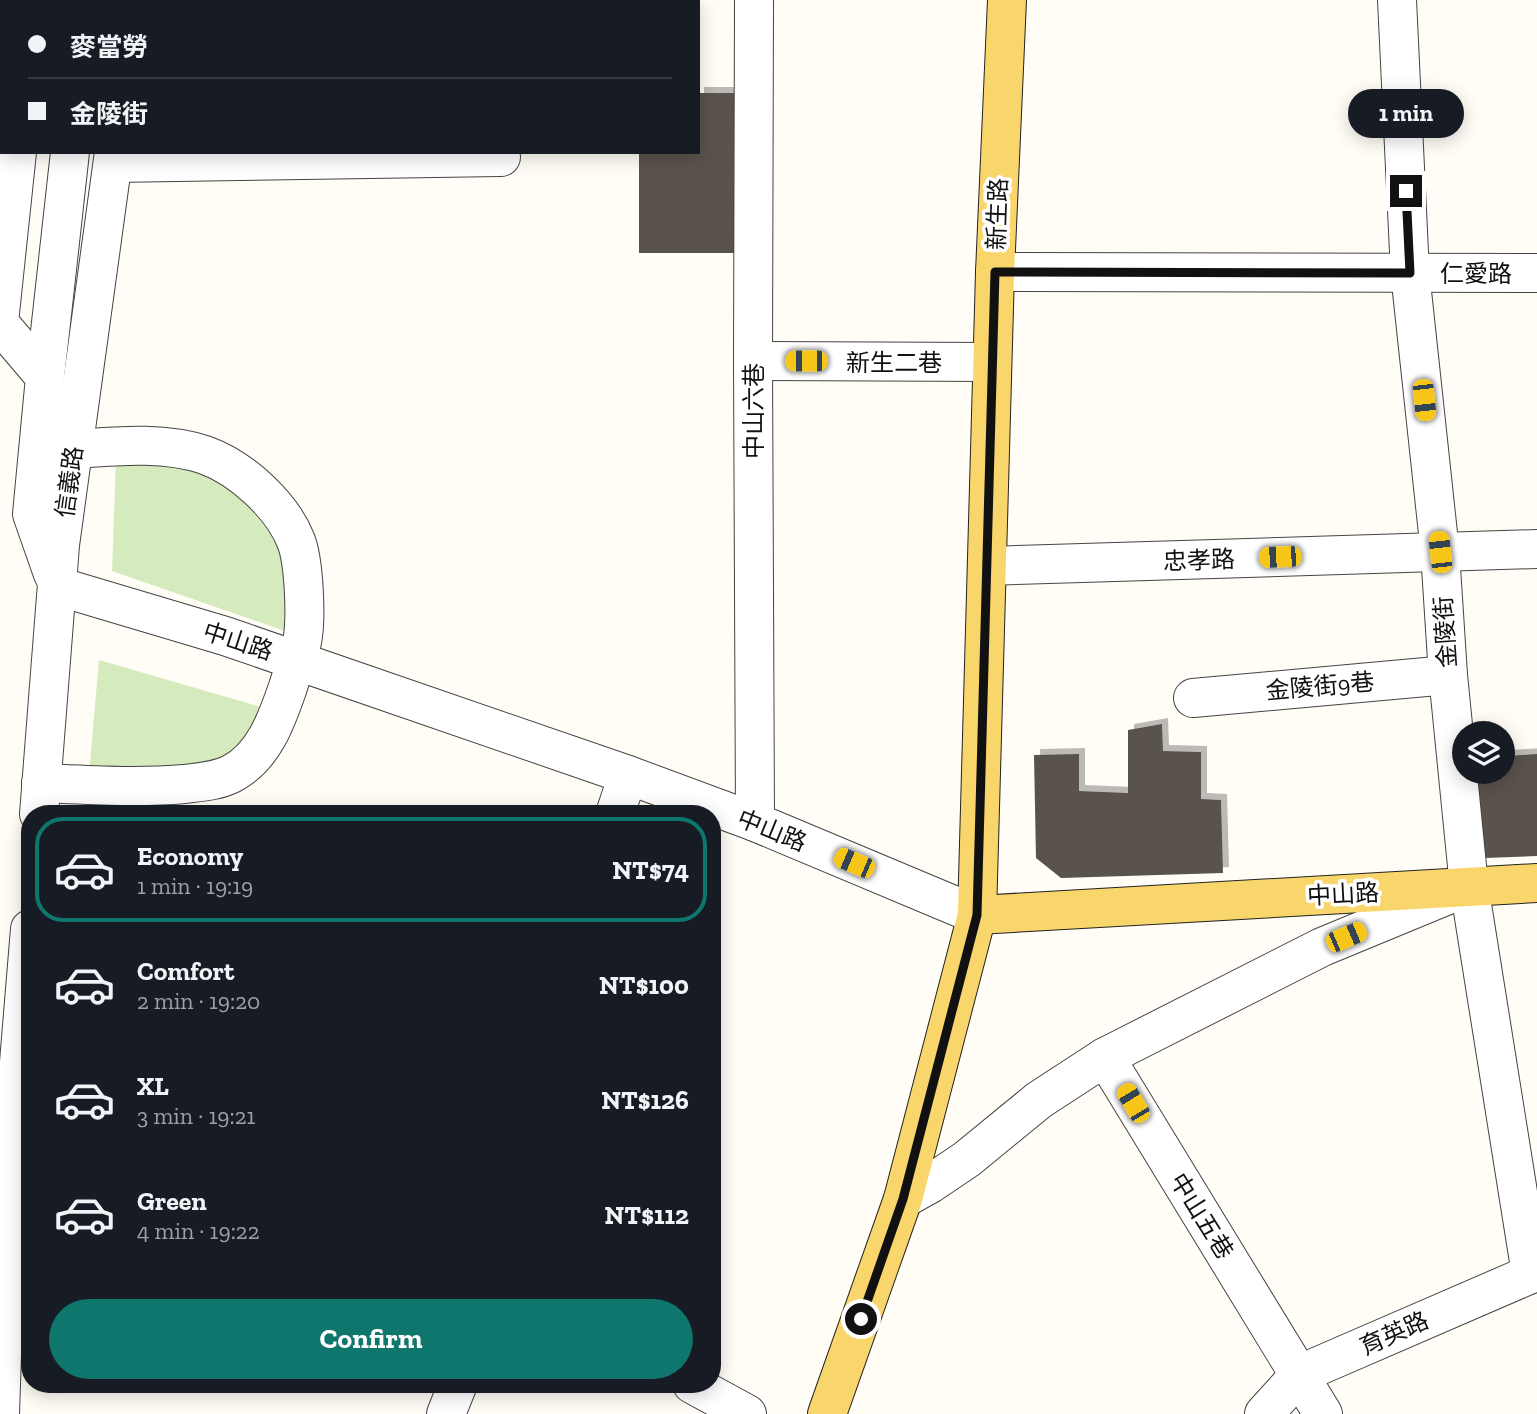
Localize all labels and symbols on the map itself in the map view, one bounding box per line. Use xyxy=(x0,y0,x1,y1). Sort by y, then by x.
callout: 1 min xyxy=(1348,90,1464,138)
route end xyxy=(1390,175,1422,207)
street label: 新生路 xyxy=(981,178,1013,250)
street label: 仁愛路 xyxy=(1440,259,1512,288)
street label: 新生二巷 xyxy=(846,348,942,377)
car xyxy=(786,351,828,372)
street label: 中山六巷 xyxy=(739,363,768,459)
car xyxy=(1412,378,1437,422)
street label: 信義路 xyxy=(50,444,88,520)
car xyxy=(1428,530,1453,574)
street label: 忠孝路 xyxy=(1163,544,1235,576)
car xyxy=(1259,546,1302,568)
street label: 金陵街 xyxy=(1428,595,1462,669)
street label: 中山路 xyxy=(199,616,277,666)
street label: 金陵街9巷 xyxy=(1265,667,1375,705)
street label: 中山路 xyxy=(733,803,811,857)
car xyxy=(831,845,878,881)
street label: 中山路 xyxy=(1306,878,1380,910)
car xyxy=(1323,919,1370,955)
car xyxy=(1114,1080,1153,1126)
street label: 中山五巷 xyxy=(1164,1168,1240,1264)
route start xyxy=(845,1303,877,1335)
street label: 育英路 xyxy=(1355,1305,1433,1361)

